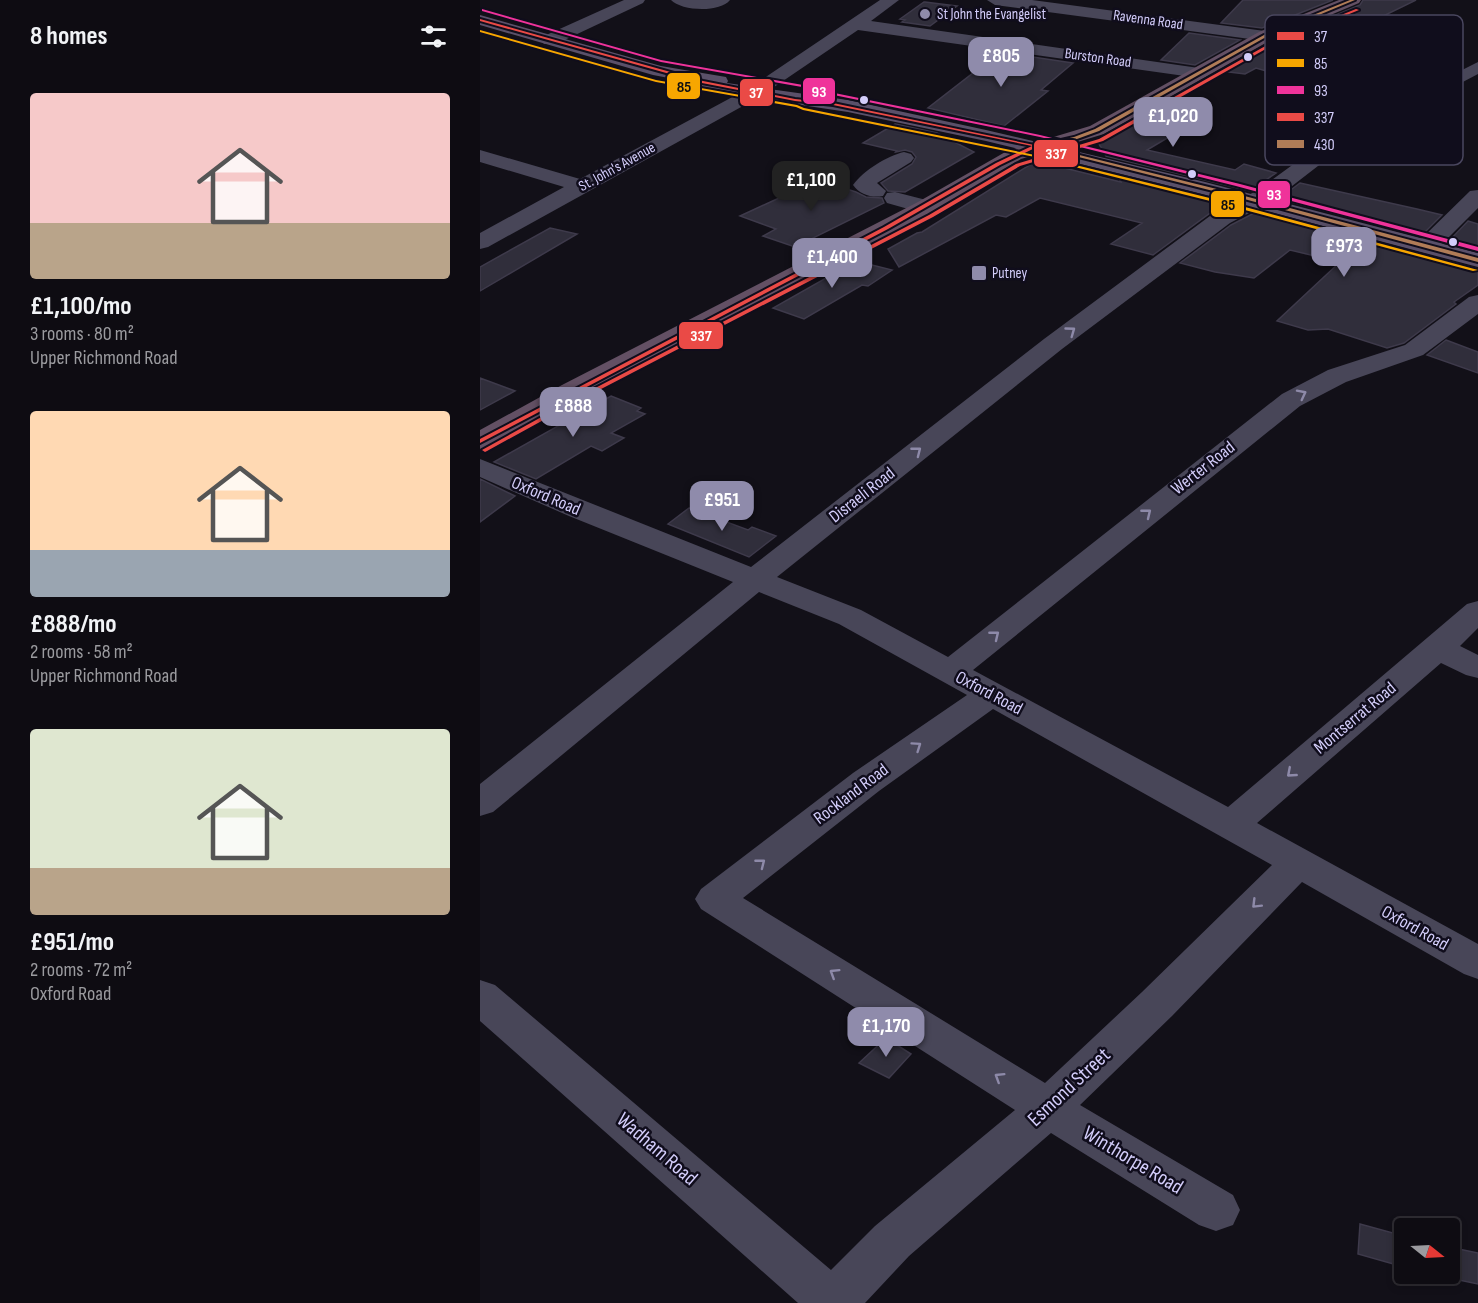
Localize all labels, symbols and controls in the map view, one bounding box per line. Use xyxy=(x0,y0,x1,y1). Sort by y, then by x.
place label: St John the Evangelist xyxy=(937,5,1046,24)
street label: Ravenna Road xyxy=(1112,6,1184,34)
marker: St John the Evangelist xyxy=(918,7,932,21)
legend xyxy=(1265,15,1463,165)
icon: filters xyxy=(417,20,450,53)
text: 8 homes xyxy=(30,21,108,52)
text: 37 xyxy=(1314,28,1328,47)
pin: £805 xyxy=(965,37,1037,88)
text: £805 xyxy=(982,44,1020,68)
street label: Burston Road xyxy=(1064,44,1132,72)
unlabelled marker xyxy=(1242,51,1254,63)
text: 85 xyxy=(1314,55,1327,74)
line badge: 85 xyxy=(666,72,701,100)
line badge: 93 xyxy=(802,77,836,105)
text: 85 xyxy=(677,78,691,97)
line badge: 37 xyxy=(739,78,774,107)
text: 93 xyxy=(1314,82,1328,101)
text: 93 xyxy=(812,83,826,102)
text: 37 xyxy=(749,84,763,103)
unlabelled marker xyxy=(858,94,870,106)
pin: £1,020 xyxy=(1124,97,1222,148)
text: £1,020 xyxy=(1148,104,1198,128)
text: 337 xyxy=(1314,109,1334,128)
icon: home xyxy=(186,132,294,240)
text: 430 xyxy=(1314,136,1335,155)
street label: St. John's Avenue xyxy=(575,138,659,196)
line badge: 337 xyxy=(1033,139,1079,168)
text: 337 xyxy=(1045,145,1067,164)
pin: £1,100 xyxy=(762,161,860,212)
text: £1,100 xyxy=(786,168,836,192)
unlabelled marker xyxy=(1186,168,1198,180)
line badge: 93 xyxy=(1257,180,1291,209)
text: 93 xyxy=(1267,186,1281,205)
line badge: 85 xyxy=(1210,190,1245,218)
text: 85 xyxy=(1221,196,1235,215)
pin: £973 xyxy=(1308,227,1380,278)
text: £973 xyxy=(1325,234,1363,258)
unlabelled marker xyxy=(1447,236,1459,248)
pin: £1,400 xyxy=(783,238,881,289)
text: £1,400 xyxy=(806,245,858,269)
marker: Putney xyxy=(970,264,988,282)
place label: Putney xyxy=(992,264,1028,283)
text: £1,100/mo xyxy=(30,291,132,322)
line badge: 337 xyxy=(678,321,724,350)
text: 3 rooms · 80 m² xyxy=(30,322,134,346)
text: 337 xyxy=(690,327,712,346)
one-way arrow xyxy=(1064,327,1075,338)
text: Upper Richmond Road xyxy=(30,346,177,370)
pin: £888 xyxy=(537,387,609,438)
one-way arrow xyxy=(1295,390,1306,402)
text: £888 xyxy=(554,394,592,418)
street label: Werter Road xyxy=(1167,437,1239,499)
one-way arrow xyxy=(910,448,921,459)
icon: home xyxy=(186,450,294,558)
street label: Disraeli Road xyxy=(825,463,899,527)
street label: Oxford Road xyxy=(508,472,584,520)
pin: £951 xyxy=(686,481,758,532)
text: £951 xyxy=(704,488,740,512)
one-way arrow xyxy=(1140,509,1151,520)
text: £888/mo xyxy=(30,609,117,640)
one-way arrow xyxy=(988,632,999,643)
text: 2 rooms · 58 m² xyxy=(30,640,133,664)
text: Upper Richmond Road xyxy=(30,664,177,688)
street label: Oxford Road xyxy=(952,667,1026,719)
street label: Montserrat Road xyxy=(1310,678,1400,758)
one-way arrow xyxy=(911,742,922,753)
street label: Rockland Road xyxy=(810,759,892,829)
one-way arrow xyxy=(1287,766,1298,777)
icon: home xyxy=(186,768,294,876)
one-way arrow xyxy=(755,859,766,870)
one-way arrow xyxy=(1253,896,1264,907)
street label: Oxford Road xyxy=(1378,901,1452,955)
text: £951/mo xyxy=(30,927,114,958)
text: 2 rooms · 72 m² xyxy=(30,958,132,982)
one-way arrow xyxy=(829,970,840,981)
text: Oxford Road xyxy=(30,982,111,1006)
pin: £1,170 xyxy=(837,1007,935,1058)
text: £1,170 xyxy=(861,1014,911,1038)
street label: Esmond Street xyxy=(1023,1042,1115,1132)
one-way arrow xyxy=(994,1073,1005,1084)
street label: Wadham Road xyxy=(612,1107,702,1191)
street label: Winthorpe Road xyxy=(1078,1120,1188,1200)
north arrow xyxy=(1394,1218,1460,1284)
map controls xyxy=(1394,1218,1460,1284)

